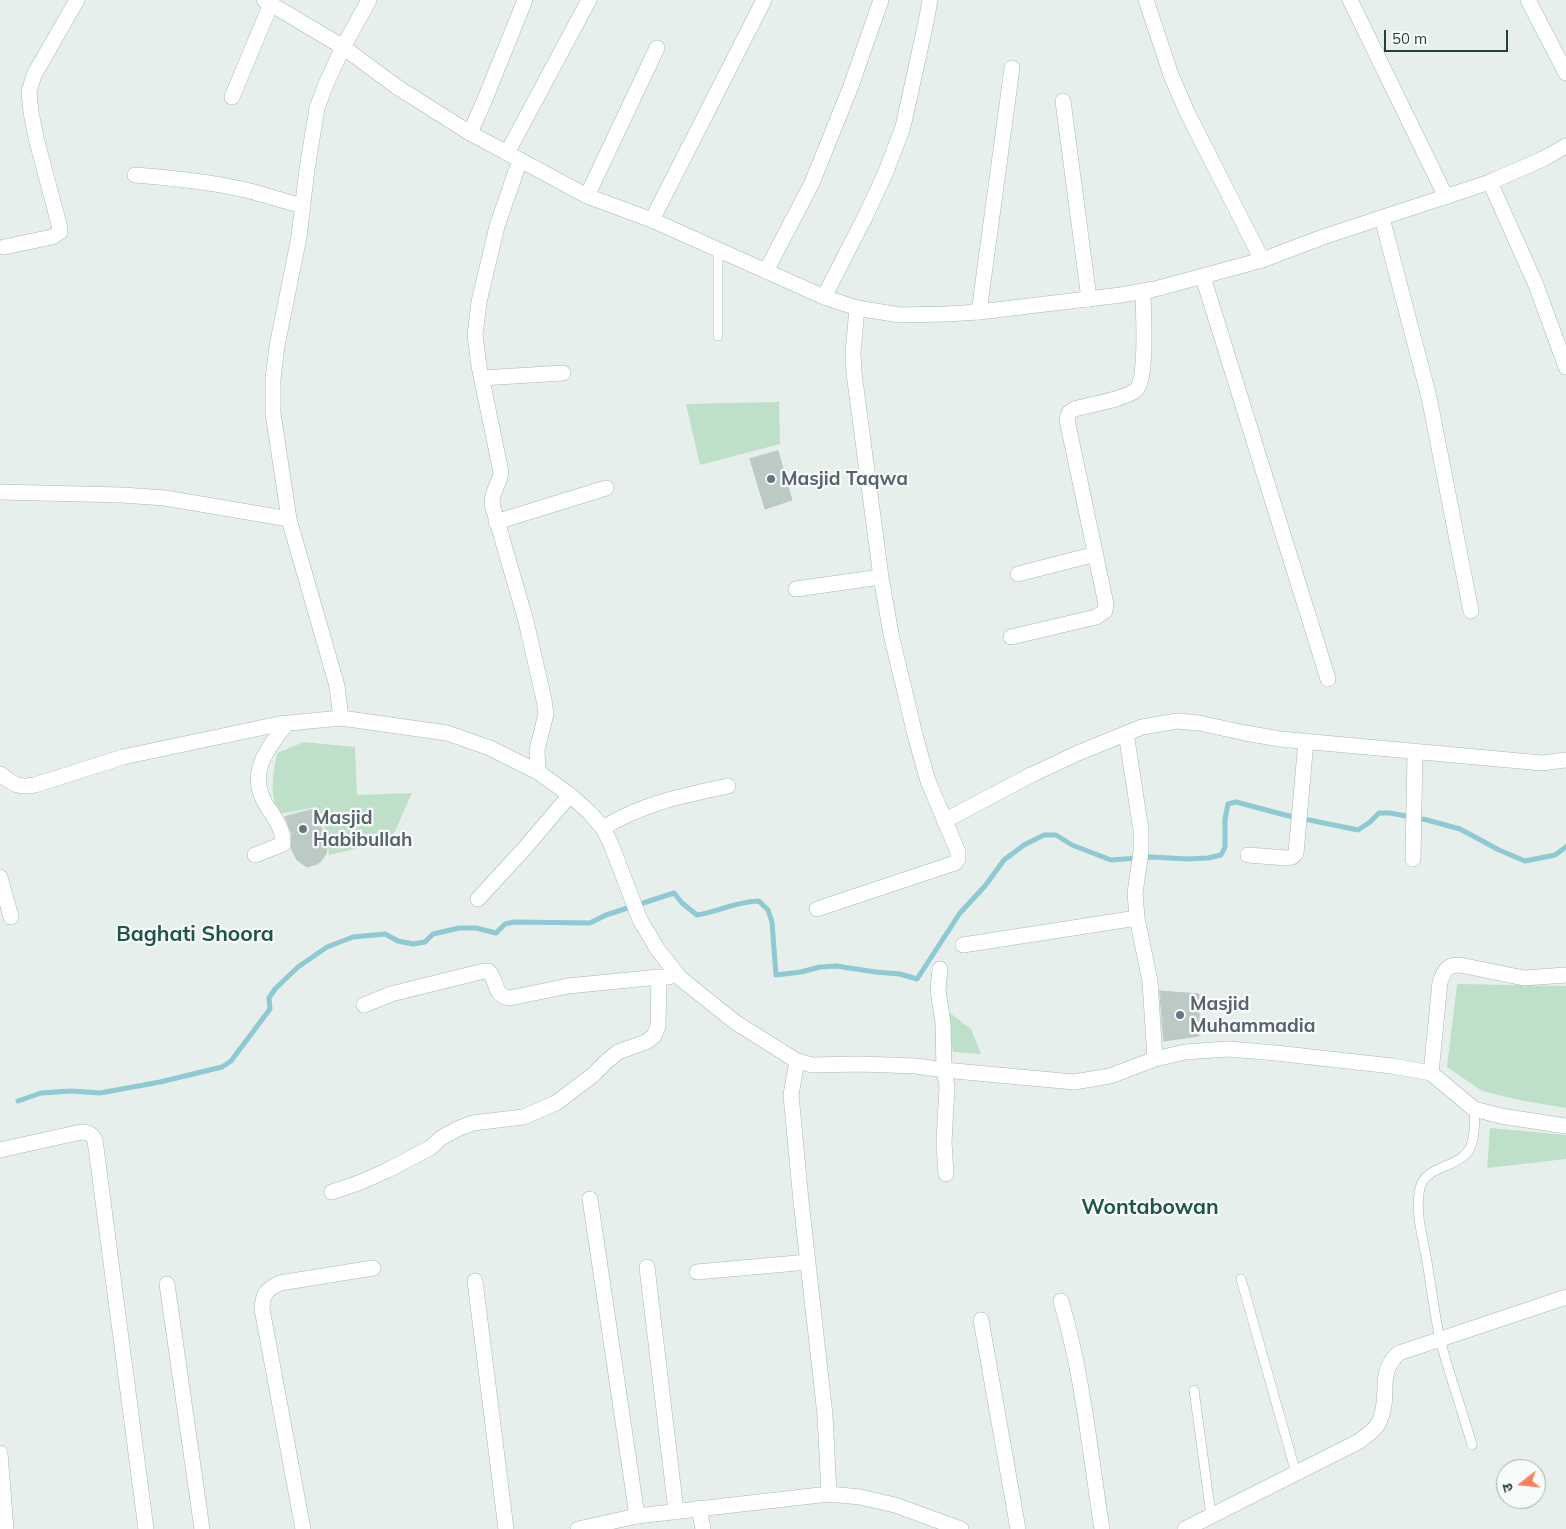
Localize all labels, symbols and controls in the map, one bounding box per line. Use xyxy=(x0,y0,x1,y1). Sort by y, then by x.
scale bar xyxy=(1386,20,1510,52)
text: 50 m xyxy=(1392,29,1427,48)
place label: Masjid Taqwa xyxy=(781,468,908,490)
marker: Masjid Taqwa xyxy=(765,473,777,485)
place label: Masjid Habibullah xyxy=(313,807,412,851)
marker: Masjid Habibullah xyxy=(297,823,309,835)
district label: Baghati Shoora xyxy=(116,922,274,948)
place label: Masjid Muhammadia xyxy=(1190,993,1316,1037)
marker: Masjid Muhammadia xyxy=(1174,1009,1186,1021)
district label: Wontabowan xyxy=(1081,1195,1219,1221)
north arrow xyxy=(1496,1459,1546,1509)
text: उ xyxy=(1498,1481,1517,1494)

